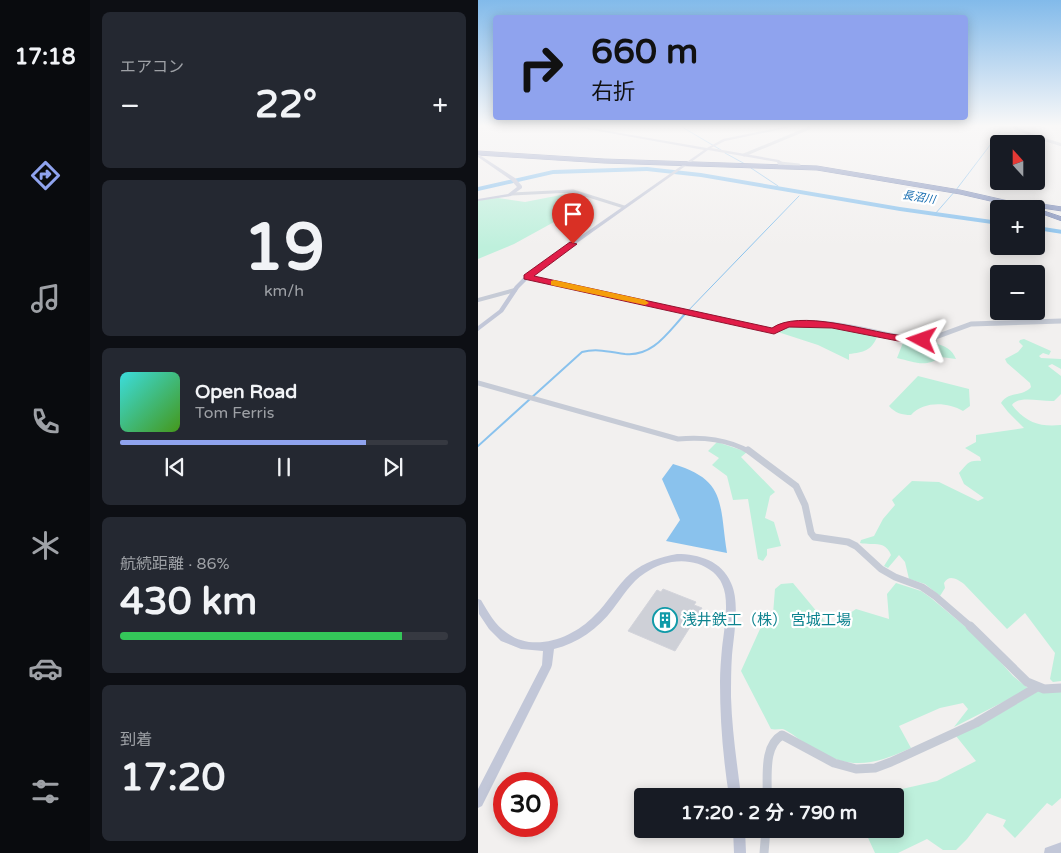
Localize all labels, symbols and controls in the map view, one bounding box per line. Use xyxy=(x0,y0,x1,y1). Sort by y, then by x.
text: 660 m xyxy=(591,31,698,73)
icon: right xyxy=(508,35,573,100)
text: 17:18 xyxy=(15,44,75,70)
text: エアコン xyxy=(120,57,184,77)
text: 右折 xyxy=(591,79,635,105)
text: 22° xyxy=(255,82,317,128)
text: − xyxy=(120,89,140,123)
text: + xyxy=(432,89,448,123)
north arrow xyxy=(990,135,1046,190)
map controls xyxy=(990,135,1045,320)
icon: directions xyxy=(28,158,63,193)
water label: 長沼川 xyxy=(902,188,937,207)
pin xyxy=(552,193,594,244)
icon: arrive xyxy=(559,200,587,228)
button: + xyxy=(990,200,1045,255)
text: 19 xyxy=(243,209,325,288)
button: − xyxy=(990,265,1045,320)
icon: music xyxy=(28,281,63,316)
text: km/h xyxy=(264,281,304,301)
position arrow xyxy=(895,313,947,365)
text: Open Road xyxy=(195,381,297,403)
text: Tom Ferris xyxy=(195,403,274,423)
icon: phone xyxy=(28,404,63,439)
icon: previous xyxy=(161,453,189,481)
icon: pause xyxy=(270,453,298,481)
icon: next xyxy=(379,453,407,481)
icon: climate xyxy=(28,528,63,563)
text: 航続距離 · 86% xyxy=(120,554,230,574)
text: 430 km xyxy=(120,579,257,625)
building icon: 浅井鉄工（株） 宮城工場 xyxy=(652,607,678,633)
place label: 浅井鉄工（株） 宮城工場 xyxy=(682,611,851,629)
icon: car xyxy=(28,651,63,686)
text: 到着 xyxy=(120,730,152,750)
text: 17:20 xyxy=(120,755,225,801)
speed limit sign: 30 xyxy=(493,772,558,837)
icon: filters xyxy=(28,774,63,809)
text: 17:20 · 2 分 · 790 m xyxy=(681,802,857,824)

